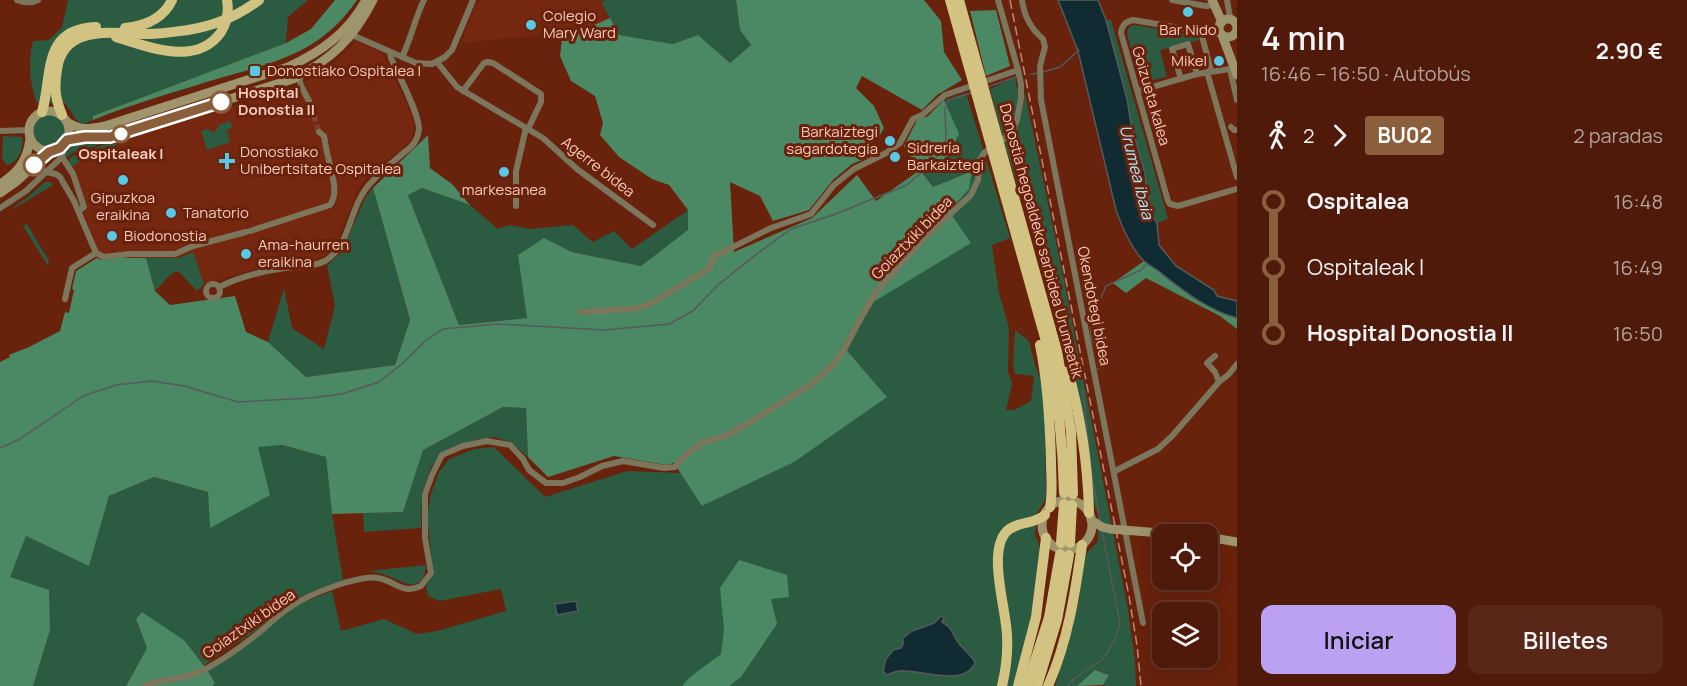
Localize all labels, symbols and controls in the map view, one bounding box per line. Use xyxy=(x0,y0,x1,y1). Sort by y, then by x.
place label: Colegio Mary Ward xyxy=(543,5,616,43)
marker: Bar Nido xyxy=(1181,5,1195,19)
text: 4 min xyxy=(1261,15,1346,60)
marker: Colegio Mary Ward xyxy=(524,18,538,32)
place label: Bar Nido xyxy=(1159,19,1217,40)
text: 2.90 € xyxy=(1596,36,1663,66)
street label: Goizueta kalea xyxy=(1127,44,1176,148)
place label: Mikel xyxy=(1171,50,1207,71)
marker: Mikel xyxy=(1212,54,1226,68)
place label: Donostiako Ospitalea I xyxy=(267,60,421,81)
text: 16:46 – 16:50 · Autobús xyxy=(1261,60,1471,87)
marker: Donostiako Ospitalea I xyxy=(248,64,262,78)
place label: Hospital Donostia II xyxy=(238,82,315,120)
marker: Hospital Donostia II xyxy=(210,91,232,113)
street label: Donostia hegoaldeko sarbidea Urumeatik xyxy=(995,101,1088,381)
icon: walk xyxy=(1261,119,1294,152)
icon: forward xyxy=(1323,119,1356,152)
place label: Barkaiztegi sagardotegia xyxy=(786,121,878,159)
text: BU02 xyxy=(1377,121,1432,149)
text: 2 xyxy=(1303,122,1314,149)
text: 2 paradas xyxy=(1573,122,1663,149)
water label: Urumea ibaia xyxy=(1115,123,1160,222)
marker: Ospitaleak I xyxy=(112,125,130,143)
street label: Agerre bidea xyxy=(557,131,639,202)
marker: Barkaiztegi sagardotegia xyxy=(883,134,897,148)
place label: Sidrería Barkaiztegi xyxy=(907,137,984,175)
place label: Donostiako Unibertsitate Ospitalea xyxy=(240,141,401,179)
place label: Ospitaleak I xyxy=(79,143,163,164)
marker: Sidrería Barkaiztegi xyxy=(888,150,902,164)
marker: Donostiako Unibertsitate Ospitalea xyxy=(218,152,236,170)
unlabelled marker xyxy=(23,154,45,176)
marker: markesanea xyxy=(497,165,511,179)
marker: Gipuzkoa eraikina xyxy=(116,173,130,187)
place label: markesanea xyxy=(462,179,546,200)
text: Ospitalea xyxy=(1307,186,1409,216)
place label: Gipuzkoa eraikina xyxy=(91,187,155,225)
text: 16:48 xyxy=(1613,188,1663,215)
street label: Goiaztxiki bidea xyxy=(866,191,957,284)
place label: Tanatorio xyxy=(183,202,249,223)
marker: Tanatorio xyxy=(164,206,178,220)
place label: Biodonostia xyxy=(124,225,207,246)
marker: Biodonostia xyxy=(105,229,119,243)
place label: Ama-haurren eraikina xyxy=(258,234,349,272)
street label: Okendotegi bidea xyxy=(1073,244,1116,367)
marker: Ama-haurren eraikina xyxy=(239,247,253,261)
text: Ospitaleak I xyxy=(1307,252,1424,282)
text: 16:49 xyxy=(1613,254,1663,281)
text: Hospital Donostia II xyxy=(1307,318,1514,348)
text: 16:50 xyxy=(1613,320,1663,347)
map controls xyxy=(1152,524,1218,668)
button: locate xyxy=(1152,524,1218,590)
street label: Goiaztxiki bidea xyxy=(198,584,299,663)
button: layers xyxy=(1152,602,1218,668)
button: Iniciar xyxy=(1261,605,1456,674)
button: Billetes xyxy=(1468,605,1663,674)

